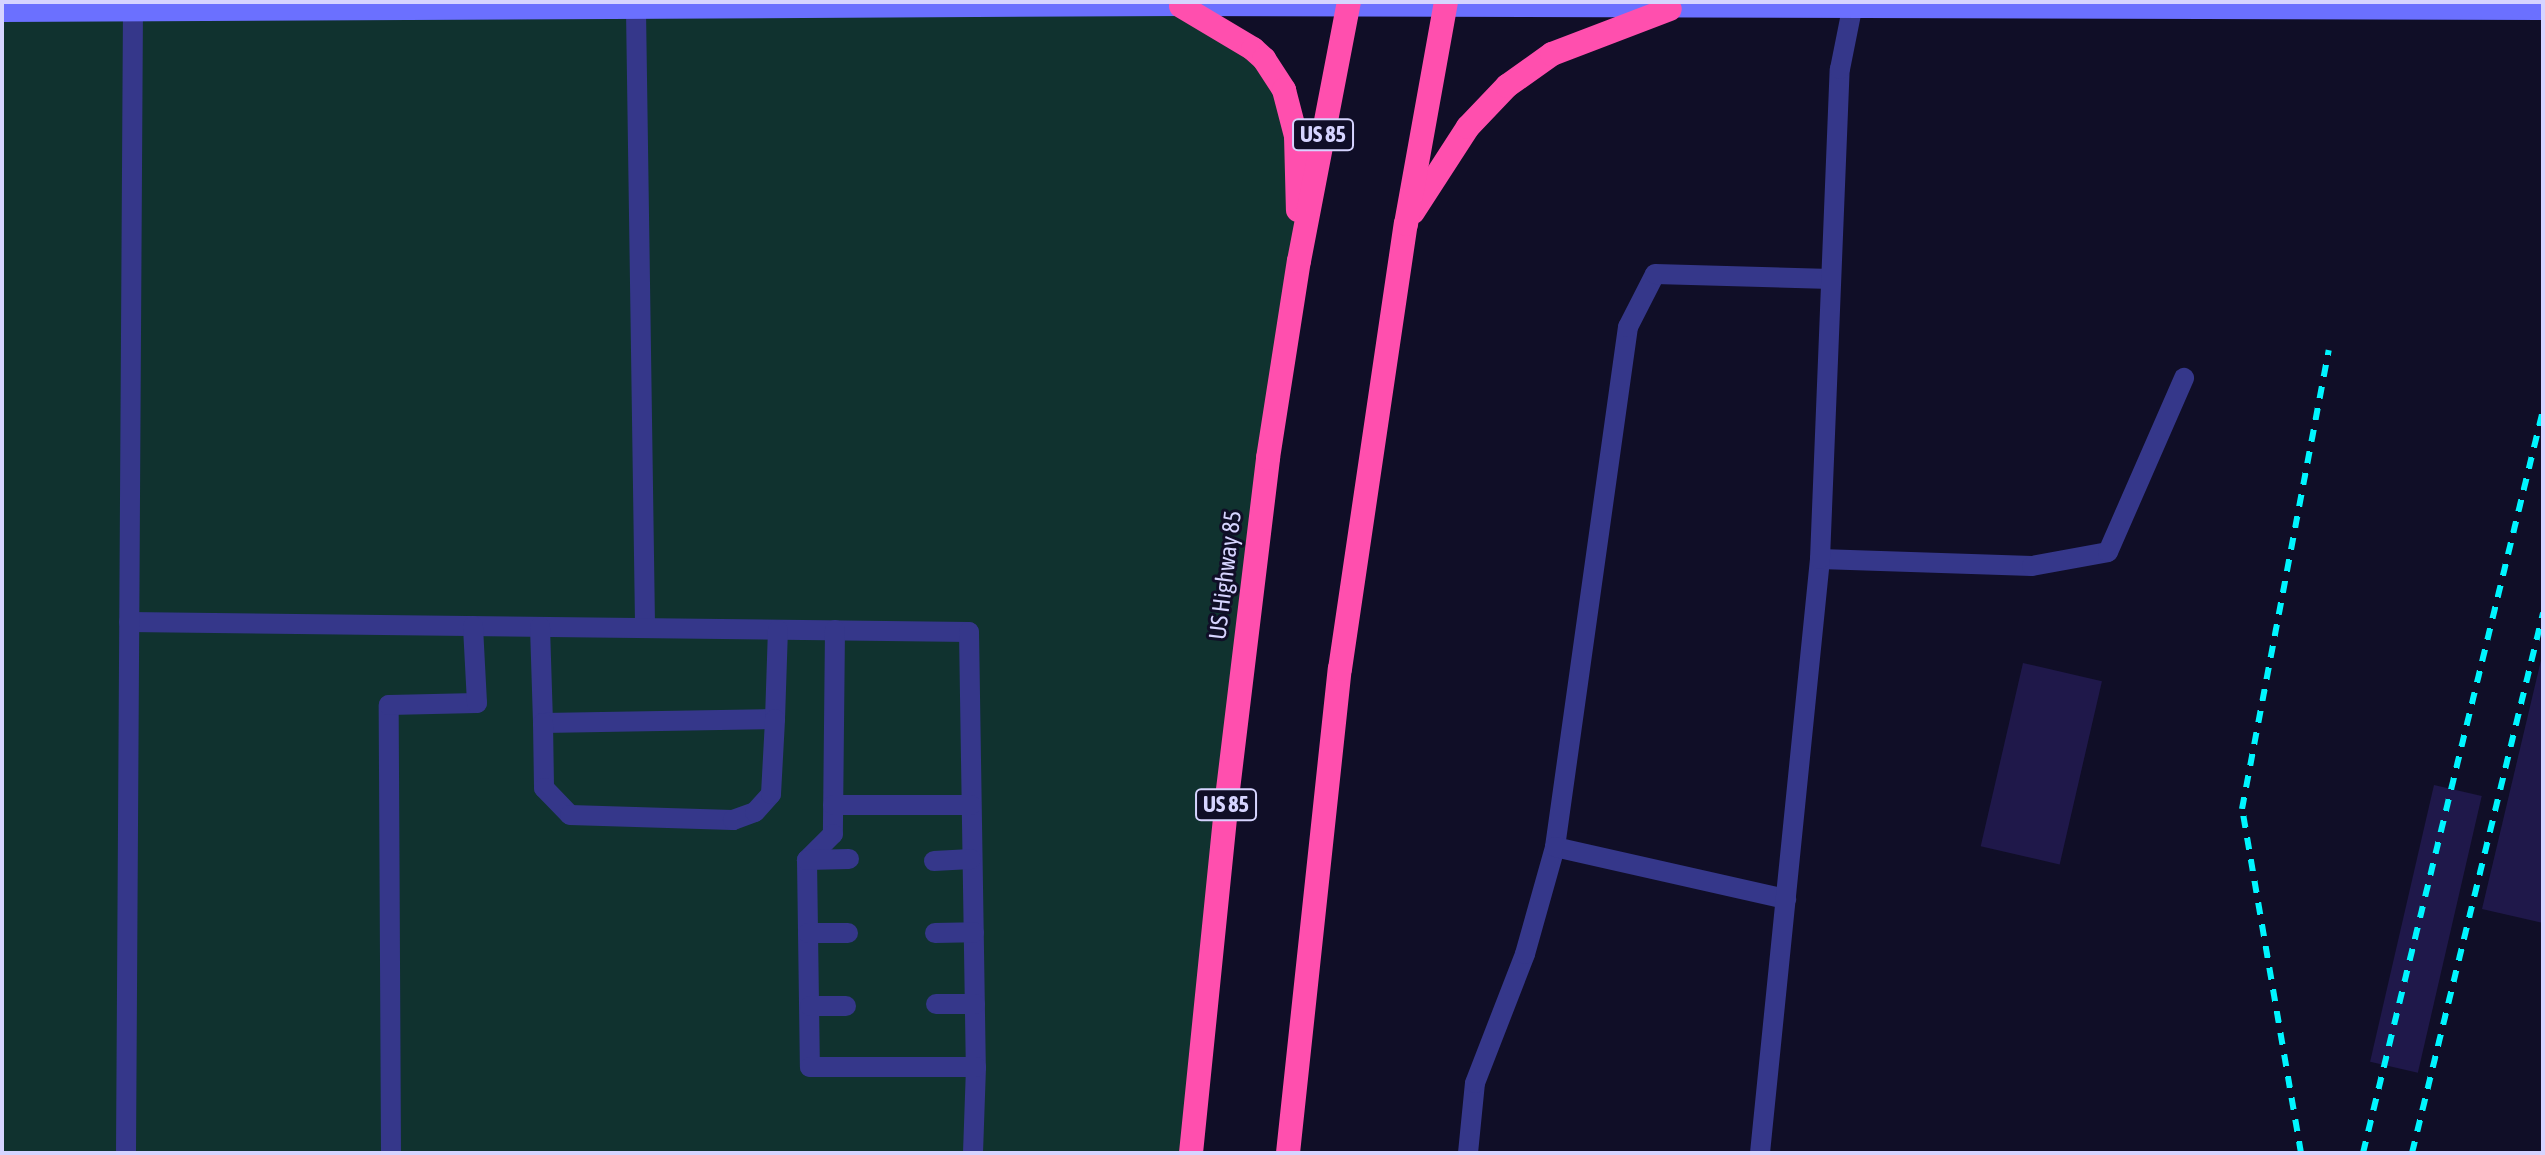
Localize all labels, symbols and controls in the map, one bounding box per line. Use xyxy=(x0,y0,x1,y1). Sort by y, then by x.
road number: US 85 xyxy=(1291,117,1355,153)
street label: US Highway 85 xyxy=(1203,509,1247,641)
road number: US 85 xyxy=(1194,787,1258,823)

